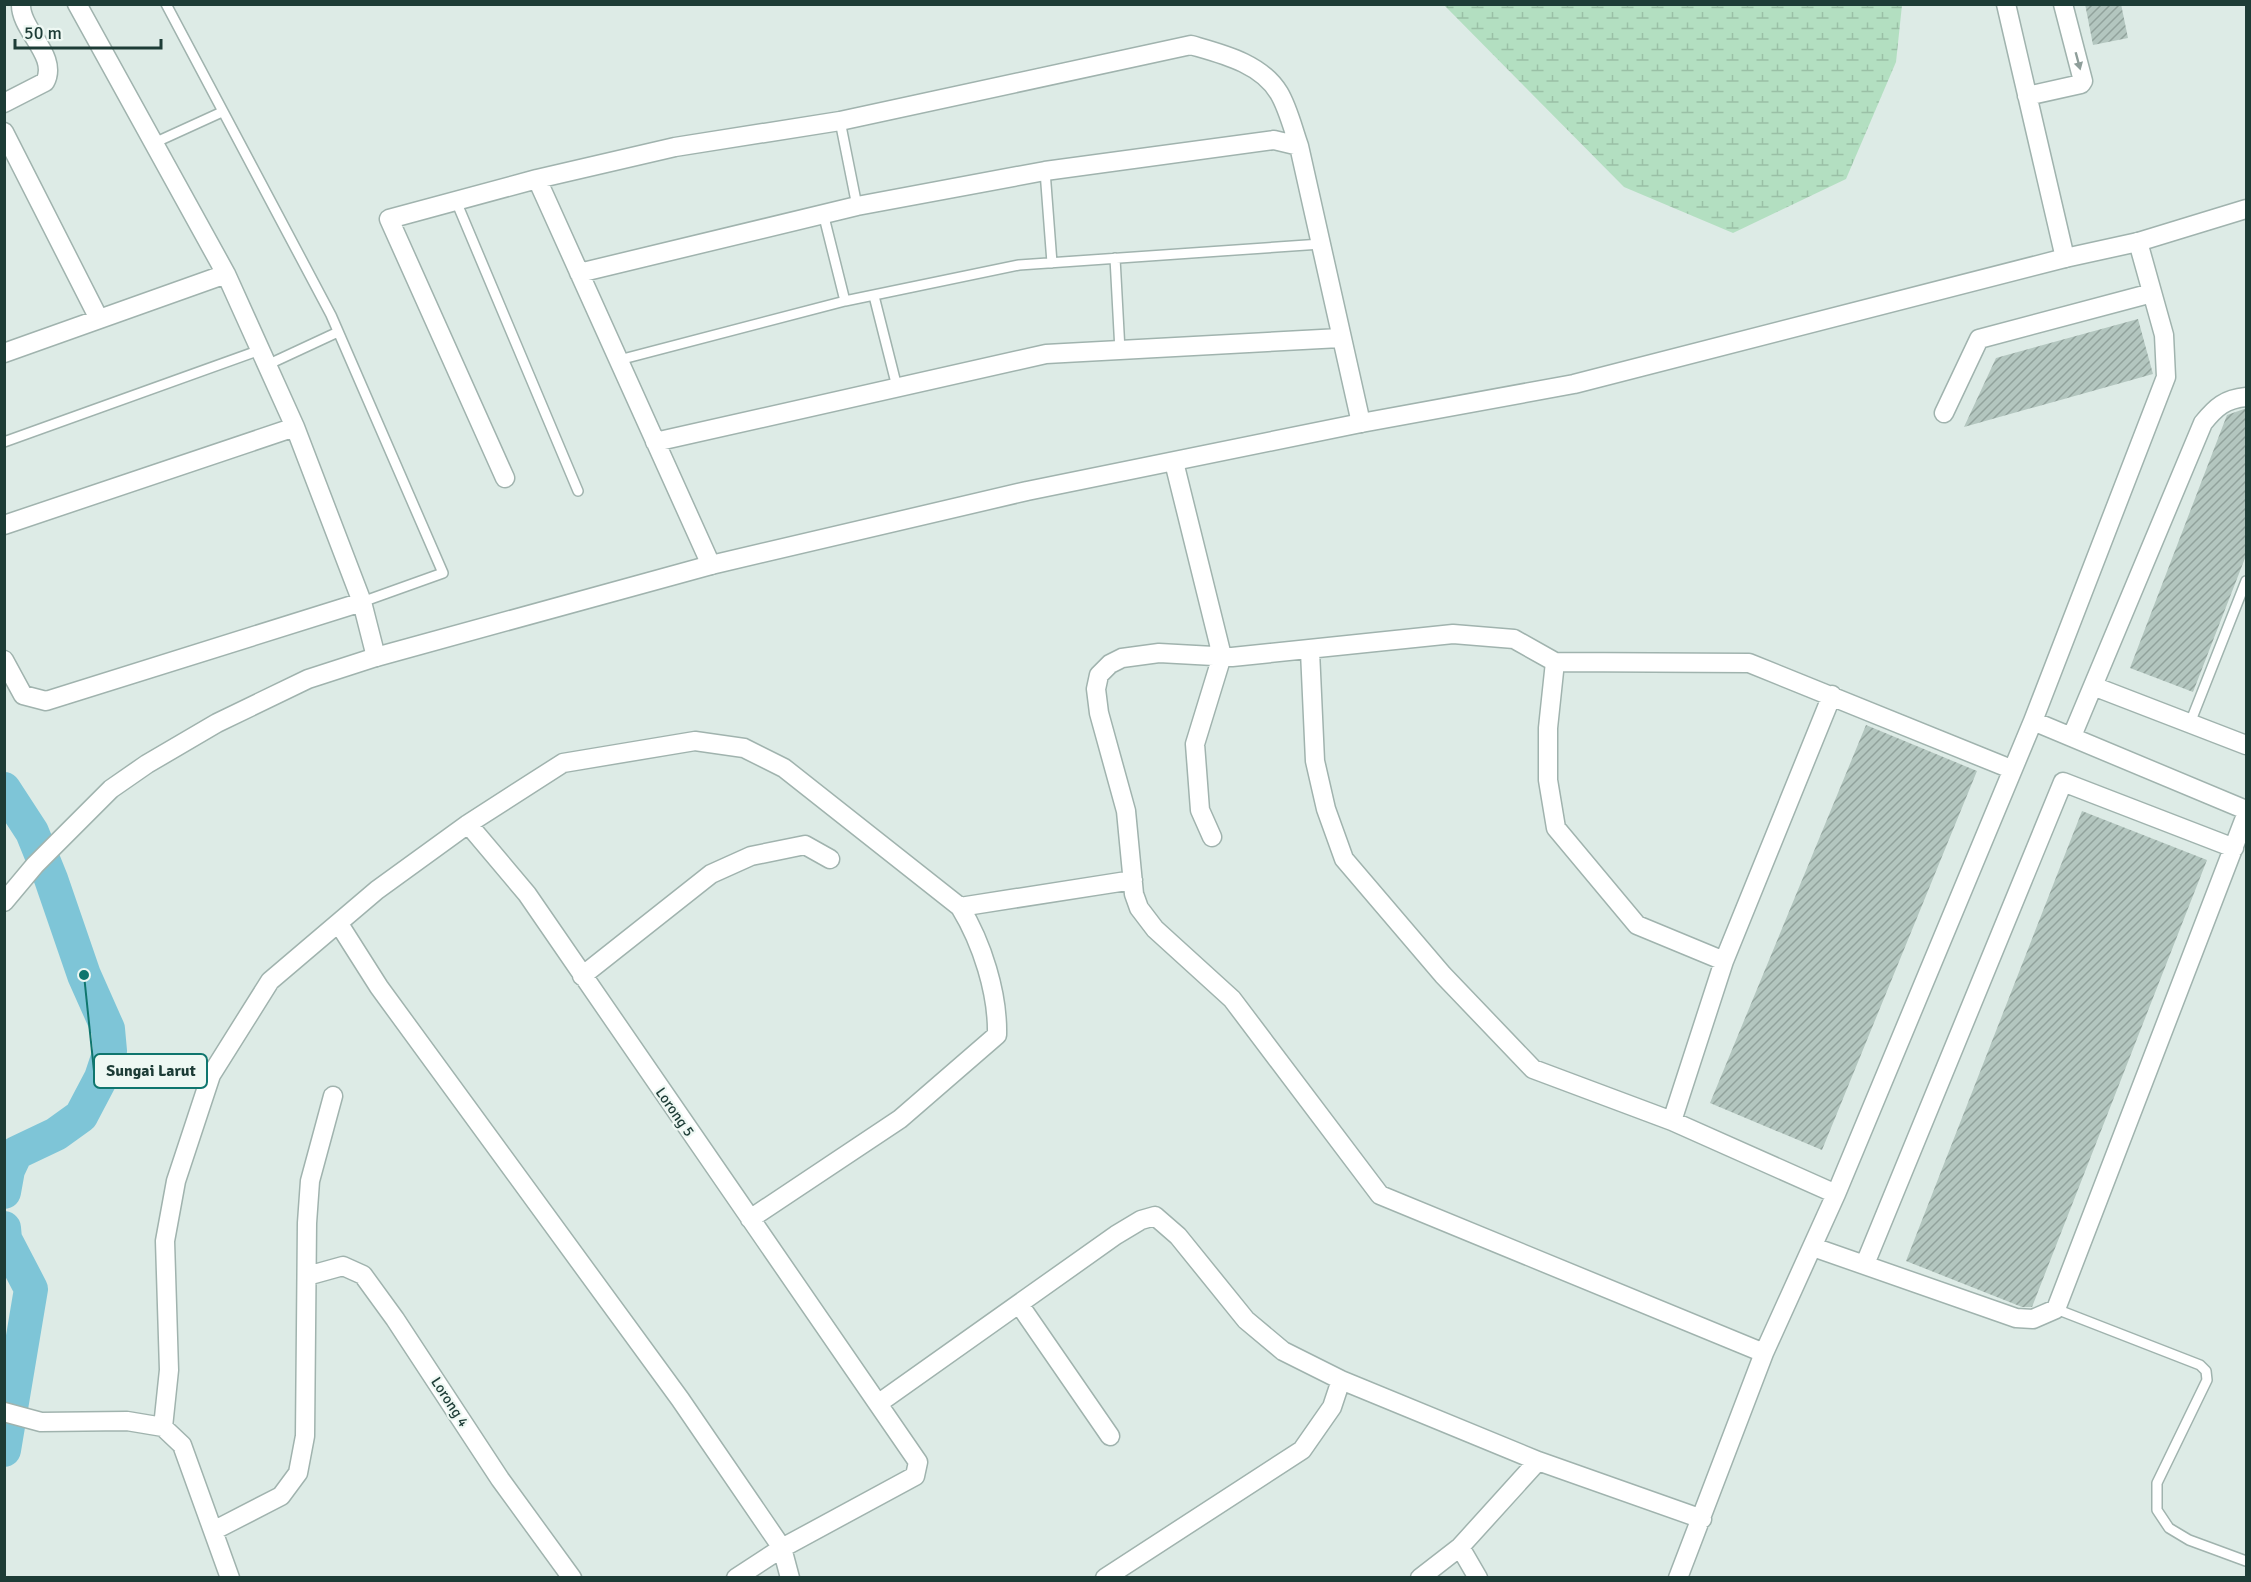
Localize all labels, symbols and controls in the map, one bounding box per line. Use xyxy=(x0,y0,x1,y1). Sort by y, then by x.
scale bar xyxy=(15,12,160,50)
text: 50 m xyxy=(24,22,62,44)
one-way arrow xyxy=(2074,52,2083,70)
callout: Sungai Larut xyxy=(94,1054,207,1088)
text: Sungai Larut xyxy=(106,1061,196,1081)
street label: Lorong 5 xyxy=(652,1084,698,1140)
street label: Lorong 4 xyxy=(427,1374,473,1430)

